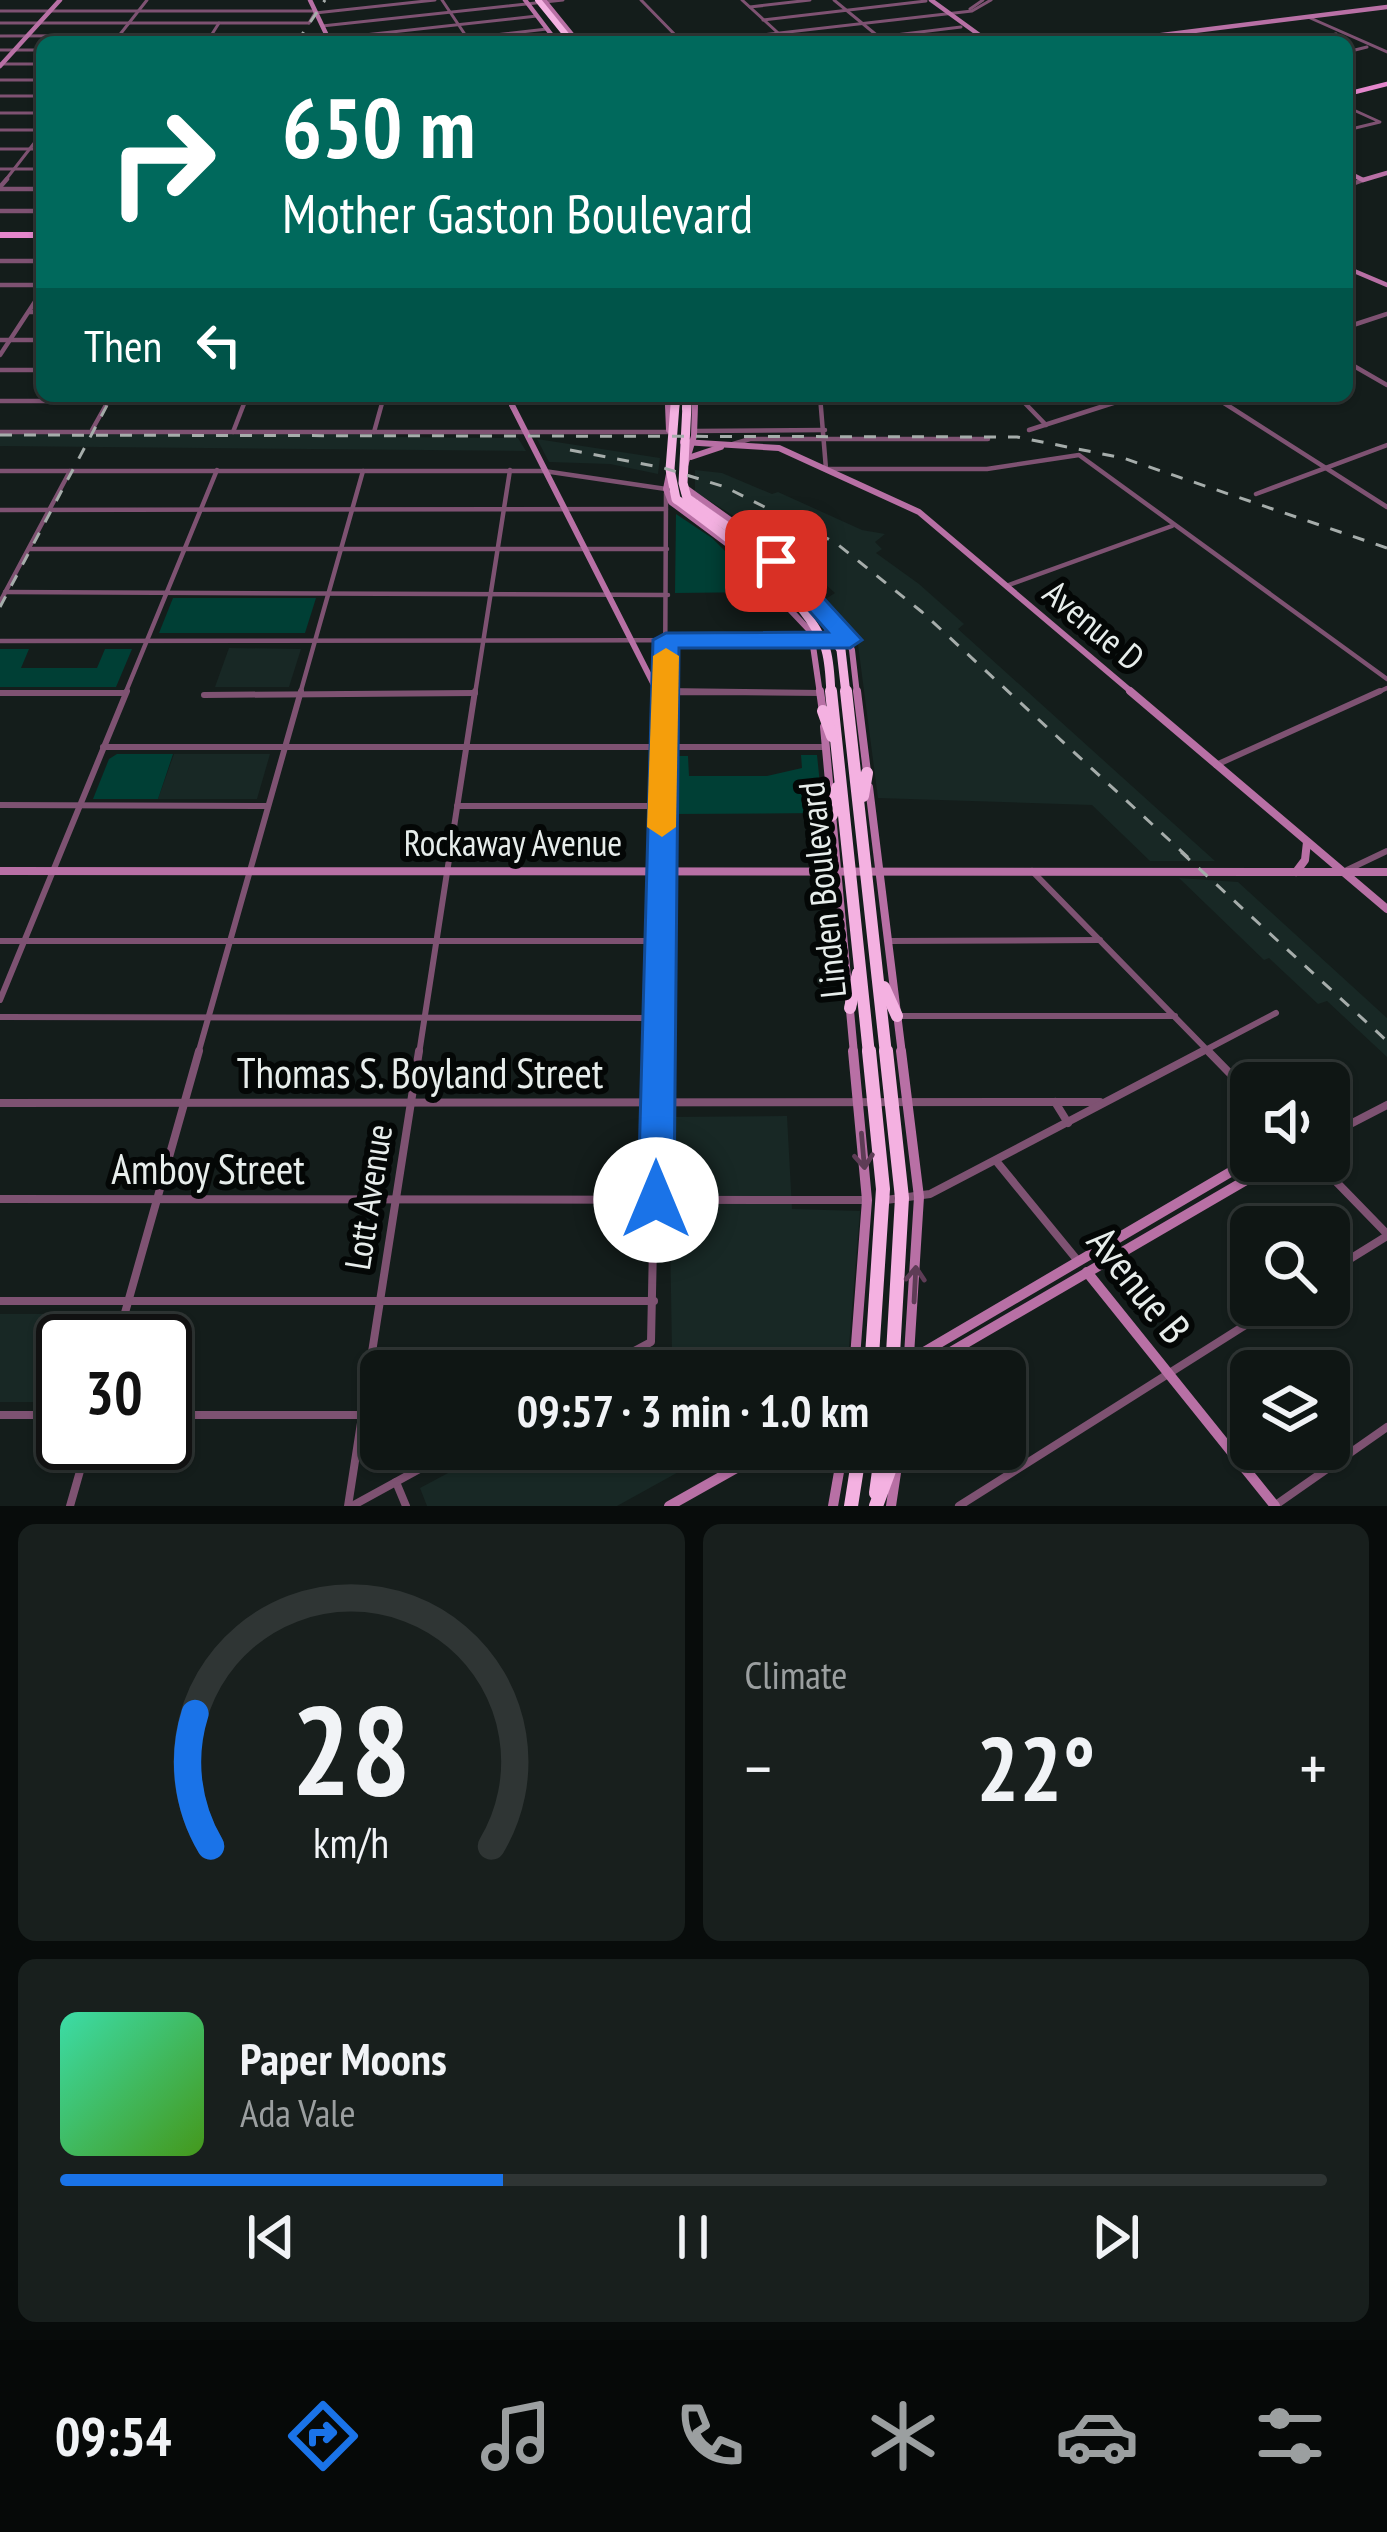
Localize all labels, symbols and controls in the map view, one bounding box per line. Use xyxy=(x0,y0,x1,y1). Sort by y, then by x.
text: 650 m xyxy=(282,72,475,181)
icon: right xyxy=(84,84,240,240)
text: Mother Gaston Boulevard xyxy=(282,178,753,248)
icon: left xyxy=(186,312,252,378)
text: Then xyxy=(84,316,162,374)
pin xyxy=(725,510,827,612)
icon: arrive xyxy=(743,528,809,594)
street label: Avenue D xyxy=(1034,569,1154,680)
street label: Linden Boulevard xyxy=(787,780,856,1000)
street label: Rockaway Avenue xyxy=(404,819,622,866)
street label: Thomas S. Boyland Street xyxy=(237,1045,604,1100)
map controls xyxy=(1230,1062,1350,1470)
button: sound xyxy=(1230,1062,1350,1182)
street label: Lott Avenue xyxy=(333,1121,402,1273)
one-way arrow xyxy=(852,1131,875,1170)
position arrow xyxy=(593,1137,719,1263)
street label: Amboy Street xyxy=(111,1141,305,1196)
button: search xyxy=(1230,1206,1350,1326)
street label: Avenue B xyxy=(1076,1215,1203,1354)
one-way arrow xyxy=(904,1265,927,1304)
speed limit sign: 30 xyxy=(36,1314,192,1470)
button: layers xyxy=(1230,1350,1350,1470)
text: 09:57 · 3 min · 1.0 km xyxy=(517,1381,869,1439)
text: Climate xyxy=(745,1649,847,1700)
text: 28 xyxy=(292,1668,411,1829)
text: 22° xyxy=(976,1709,1095,1826)
text: − xyxy=(745,1725,772,1810)
text: + xyxy=(1300,1725,1327,1810)
text: km/h xyxy=(313,1813,389,1869)
text: Paper Moons xyxy=(240,2029,447,2087)
text: Ada Vale xyxy=(240,2087,356,2138)
icon: previous xyxy=(238,2204,304,2270)
icon: pause xyxy=(660,2204,726,2270)
icon: next xyxy=(1083,2204,1149,2270)
icon: directions xyxy=(281,2394,365,2478)
icon: music xyxy=(474,2394,558,2478)
icon: phone xyxy=(668,2394,752,2478)
icon: climate xyxy=(861,2394,945,2478)
icon: car xyxy=(1055,2394,1139,2478)
icon: filters xyxy=(1248,2394,1332,2478)
text: 09:54 xyxy=(55,2401,172,2471)

